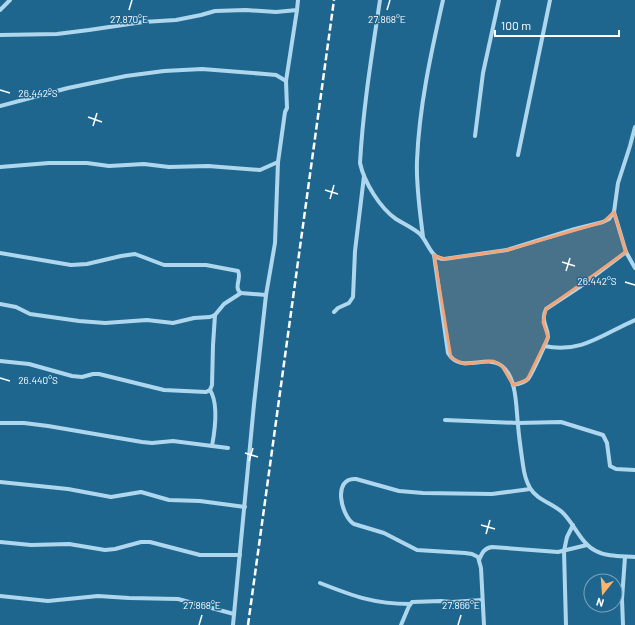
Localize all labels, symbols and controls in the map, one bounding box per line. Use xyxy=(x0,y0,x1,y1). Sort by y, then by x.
scale bar xyxy=(495,12,619,38)
text: 27.870°E xyxy=(110,13,148,25)
text: 27.868°E xyxy=(368,13,406,25)
text: 100 m xyxy=(501,18,531,32)
text: 26.442°S xyxy=(18,87,58,99)
text: 26.442°S xyxy=(577,275,617,287)
text: 26.440°S xyxy=(18,374,58,386)
north arrow xyxy=(583,573,623,613)
text: N xyxy=(595,596,605,610)
text: 27.868°E xyxy=(183,599,221,611)
text: 27.866°E xyxy=(442,599,480,611)

